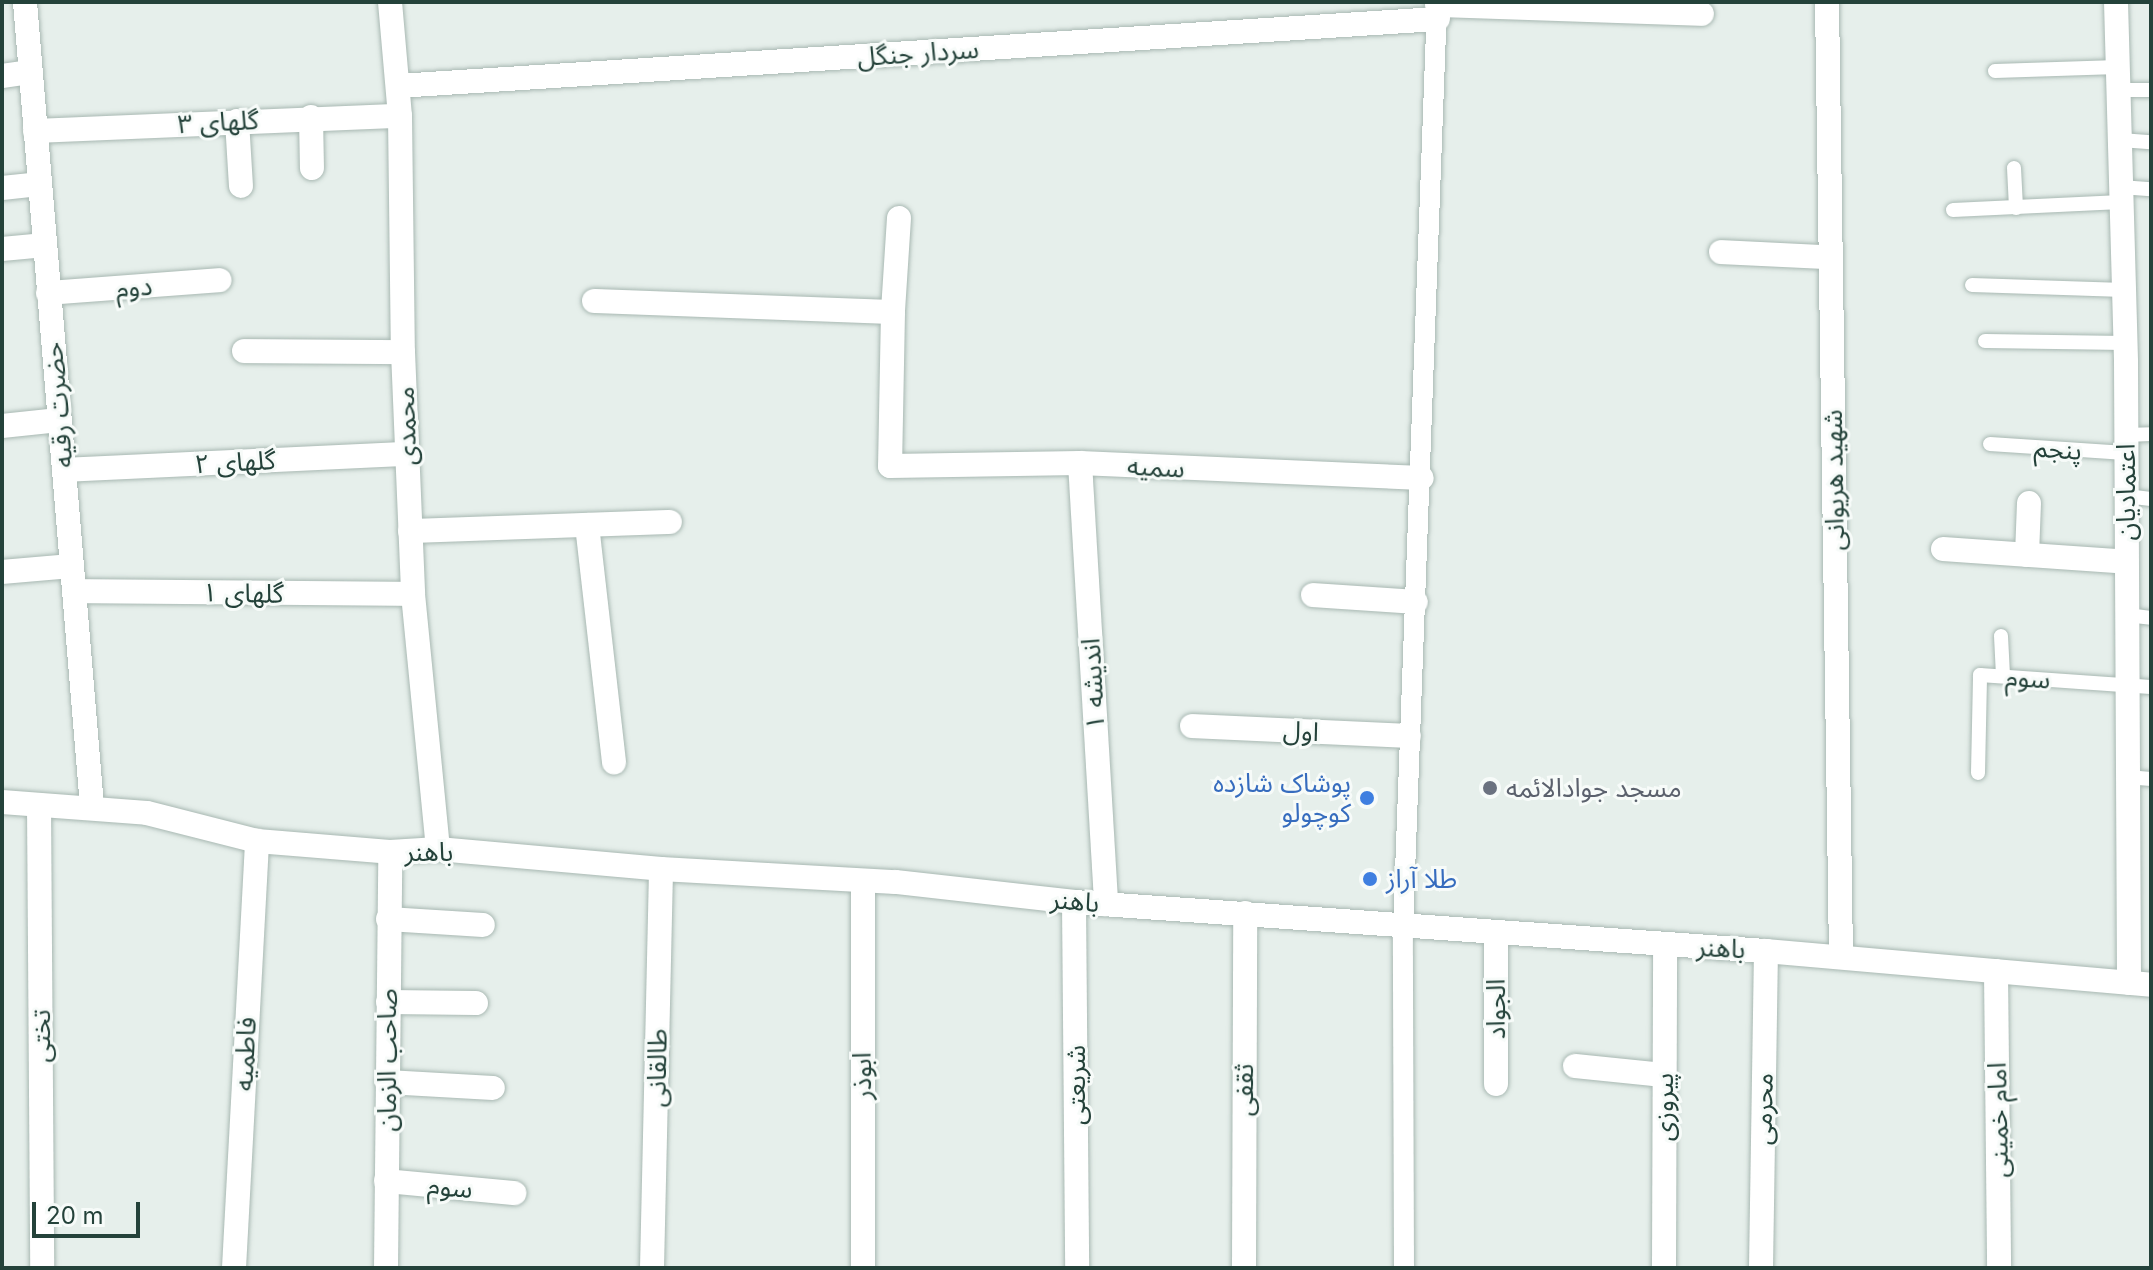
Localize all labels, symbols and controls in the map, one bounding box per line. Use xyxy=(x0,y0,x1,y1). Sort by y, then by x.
street label: سردار جنگل xyxy=(856,33,980,73)
street label: گلهای ۳ xyxy=(177,104,259,140)
street label: دوم xyxy=(115,270,153,304)
street label: حضرت رقیه xyxy=(37,341,79,469)
street label: محمدی xyxy=(389,386,423,466)
street label: شهید هریوانی xyxy=(1817,409,1851,551)
street label: پنجم xyxy=(2033,432,2083,466)
street label: اعتمادیان xyxy=(2110,443,2142,541)
street label: گلهای ۲ xyxy=(194,444,276,480)
street label: سمیه xyxy=(1126,450,1186,484)
street label: گلهای ۱ xyxy=(202,577,284,609)
street label: اندیشه ۱ xyxy=(1075,637,1111,731)
street label: سوم xyxy=(2004,661,2052,695)
street label: اول xyxy=(1282,714,1320,748)
place label: پوشاک شازده کوچولو xyxy=(1213,767,1351,828)
place label: مسجد جوادالائمه xyxy=(1506,772,1682,804)
marker: مسجد جوادالائمه xyxy=(1481,779,1499,797)
marker: پوشاک شازده کوچولو xyxy=(1358,789,1376,807)
street label: باهنر xyxy=(405,836,453,868)
place label: طلا آراز xyxy=(1386,863,1457,895)
marker: طلا آراز xyxy=(1361,870,1379,888)
street label: باهنر xyxy=(1049,883,1101,919)
street label: باهنر xyxy=(1696,931,1746,965)
street label: الجواد xyxy=(1480,979,1512,1039)
street label: صاحب الزمان xyxy=(371,988,403,1132)
street label: تختی xyxy=(25,1009,57,1063)
street label: فاطمیه xyxy=(227,1016,263,1092)
street label: طالقانی xyxy=(641,1028,673,1108)
street label: شریعتی xyxy=(1060,1045,1092,1125)
street label: ابوذر xyxy=(846,1052,878,1100)
street label: امام خمینی xyxy=(1981,1062,2015,1178)
street label: ثقفی xyxy=(1228,1064,1260,1116)
street label: پیروزی xyxy=(1648,1073,1680,1141)
street label: محرمی xyxy=(1747,1073,1779,1145)
street label: سوم xyxy=(426,1169,474,1205)
scale bar xyxy=(36,1186,144,1236)
text: 20 m xyxy=(46,1201,104,1230)

